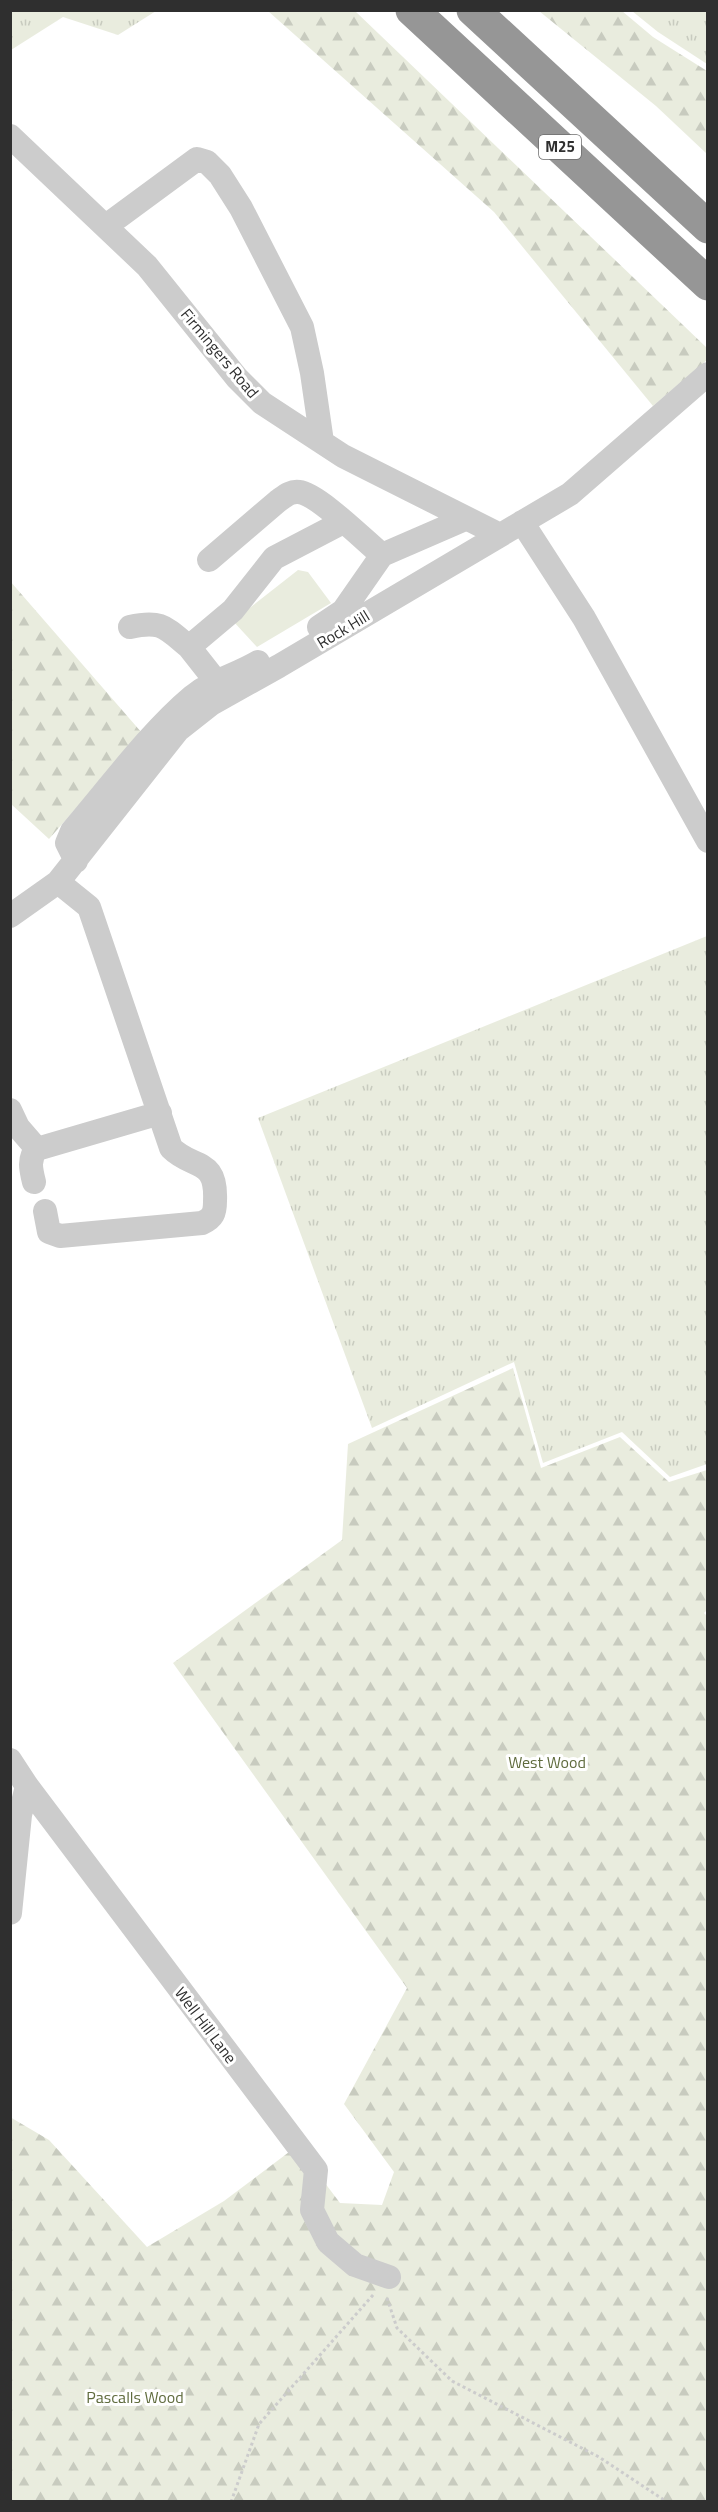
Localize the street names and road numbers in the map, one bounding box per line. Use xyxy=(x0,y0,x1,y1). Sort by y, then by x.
road number: M25 xyxy=(539,135,581,159)
street label: Firmingers Road xyxy=(175,303,265,403)
street label: Rock Hill xyxy=(312,604,374,654)
street label: Well Hill Lane xyxy=(169,1982,243,2068)

